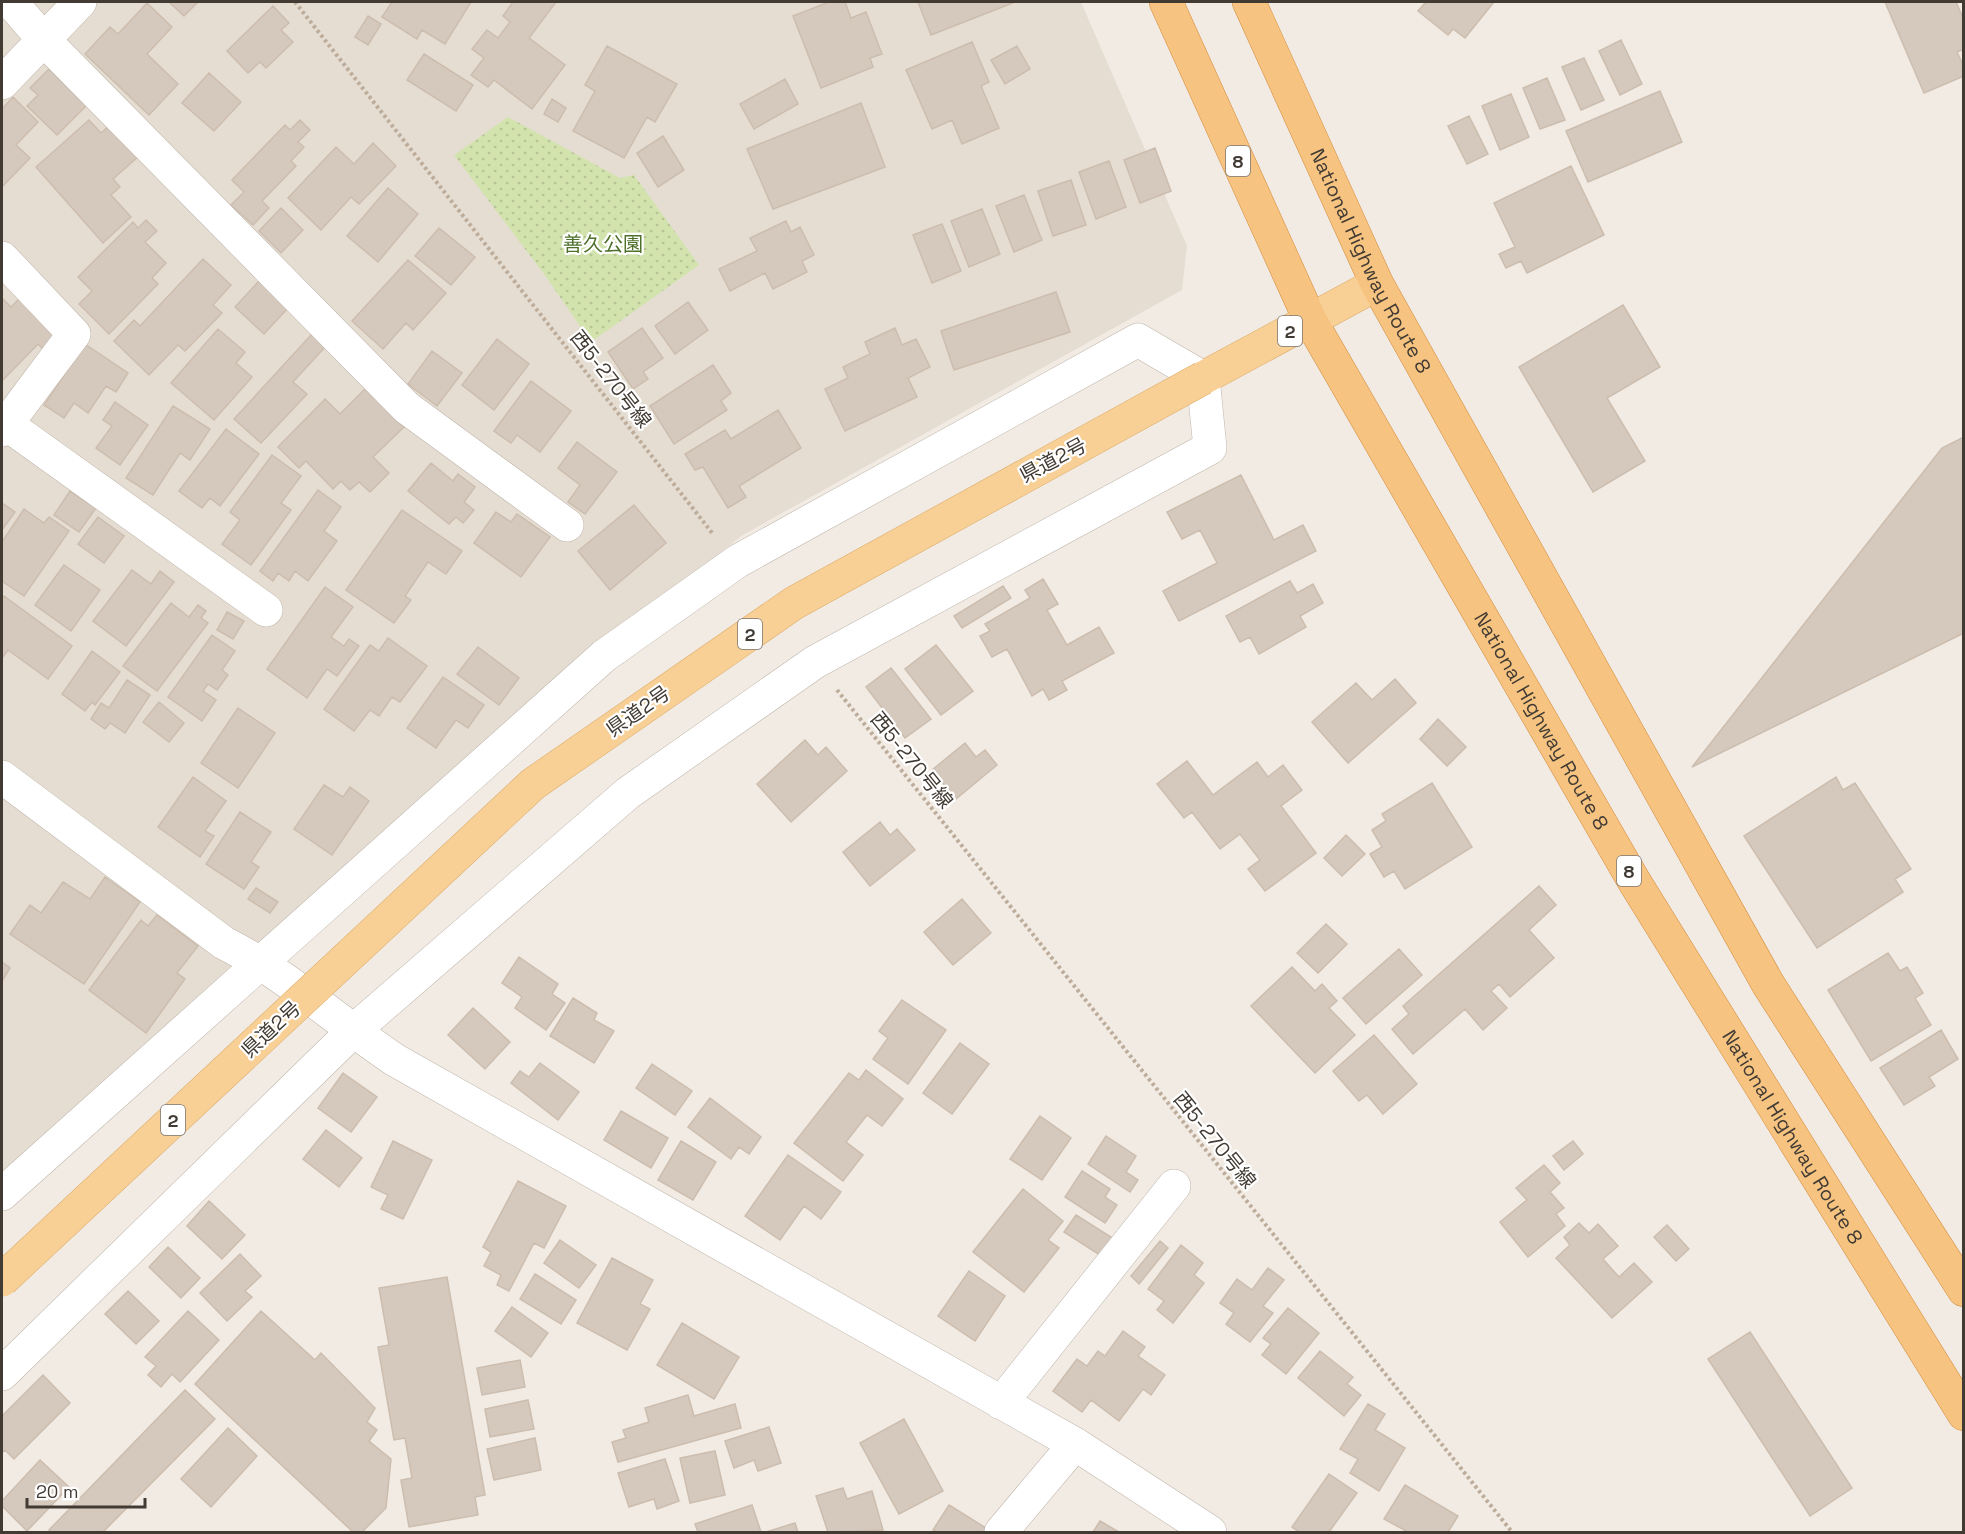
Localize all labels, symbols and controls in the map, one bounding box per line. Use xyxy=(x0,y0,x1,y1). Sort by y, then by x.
street label: National Highway Route 8 xyxy=(1304,144,1437,378)
road number: 8 xyxy=(1226,146,1250,176)
park label: 善久公園 xyxy=(563,231,643,257)
road number: 2 xyxy=(1278,316,1302,346)
street label: 西5-270号線 xyxy=(565,325,657,433)
street label: 県道2号 xyxy=(1015,432,1091,488)
street label: National Highway Route 8 xyxy=(1468,607,1615,835)
road number: 2 xyxy=(738,619,762,649)
street label: 県道2号 xyxy=(601,680,675,742)
street label: 西5-270号線 xyxy=(865,706,959,814)
road number: 8 xyxy=(1617,856,1641,886)
street label: 県道2号 xyxy=(236,995,306,1063)
street label: National Highway Route 8 xyxy=(1716,1025,1869,1249)
street label: 西5-270号線 xyxy=(1168,1086,1262,1194)
road number: 2 xyxy=(161,1105,185,1135)
scale bar xyxy=(27,1471,146,1509)
text: 20 m xyxy=(36,1480,79,1503)

